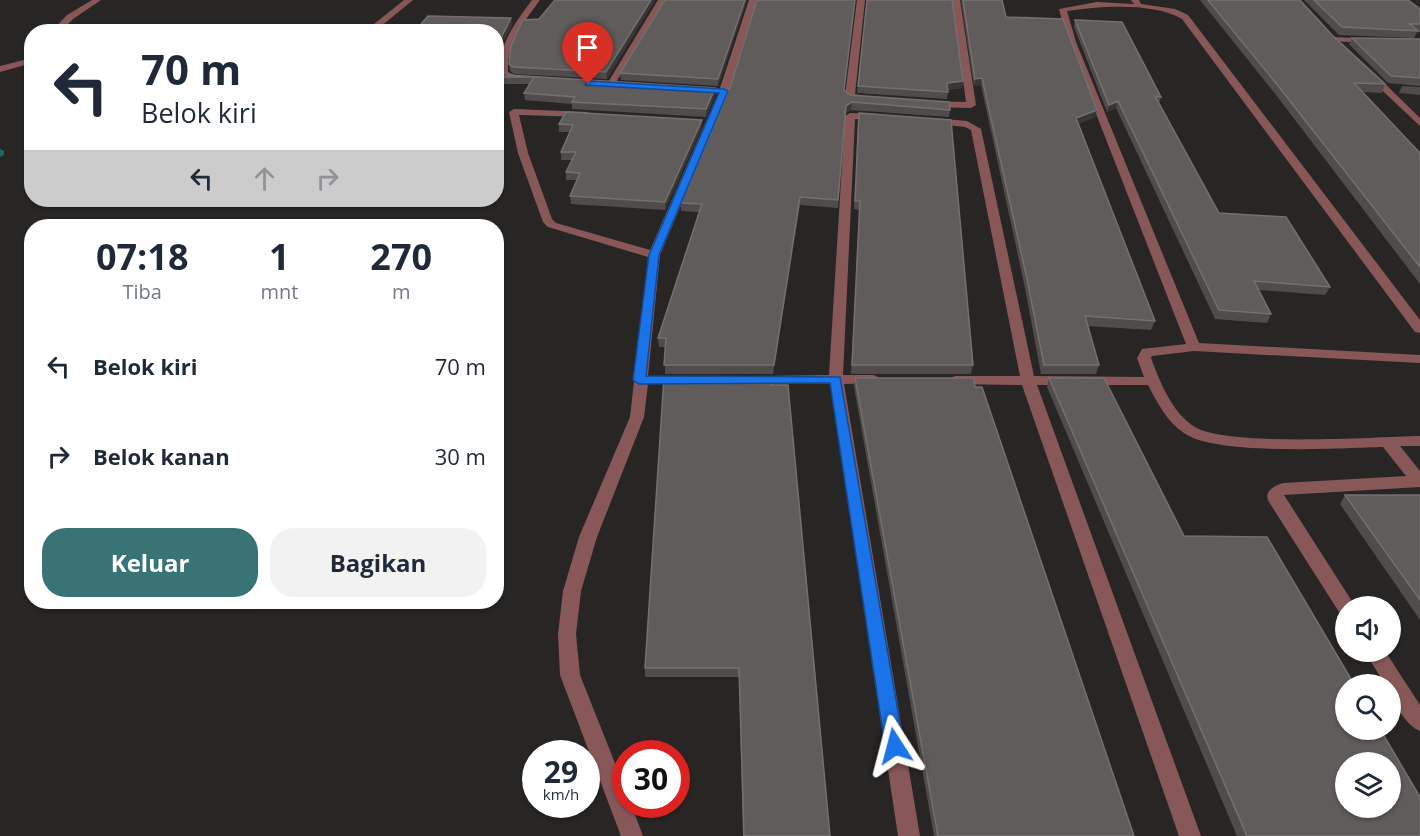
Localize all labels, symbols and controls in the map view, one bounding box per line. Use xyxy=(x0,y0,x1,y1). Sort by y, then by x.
pin xyxy=(562,22,613,84)
icon: arrive xyxy=(571,31,604,64)
text: 70 m xyxy=(141,40,241,97)
icon: left xyxy=(42,48,120,126)
text: Belok kiri xyxy=(141,94,257,131)
icon: left xyxy=(185,162,218,195)
icon: ahead xyxy=(248,162,281,195)
icon: right xyxy=(311,162,344,195)
text: 07:18 xyxy=(96,232,189,281)
text: 1 xyxy=(269,232,290,281)
text: 270 xyxy=(370,232,432,281)
text: Tiba xyxy=(123,278,162,305)
text: mnt xyxy=(260,278,298,305)
text: m xyxy=(392,278,410,305)
icon: left xyxy=(42,350,75,383)
text: Belok kiri xyxy=(93,351,198,381)
text: 70 m xyxy=(435,351,486,381)
icon: right xyxy=(42,440,75,473)
text: Belok kanan xyxy=(93,441,230,471)
text: 30 m xyxy=(435,441,486,471)
button: Keluar xyxy=(42,528,258,597)
button: Bagikan xyxy=(270,528,486,597)
map controls xyxy=(1335,596,1401,818)
button: sound xyxy=(1335,596,1401,662)
button: search xyxy=(1335,674,1401,740)
position arrow xyxy=(863,714,927,778)
speed limit sign: 30 xyxy=(612,740,690,818)
text: 29 xyxy=(544,751,578,792)
button: layers xyxy=(1335,752,1401,818)
text: km/h xyxy=(543,784,579,804)

